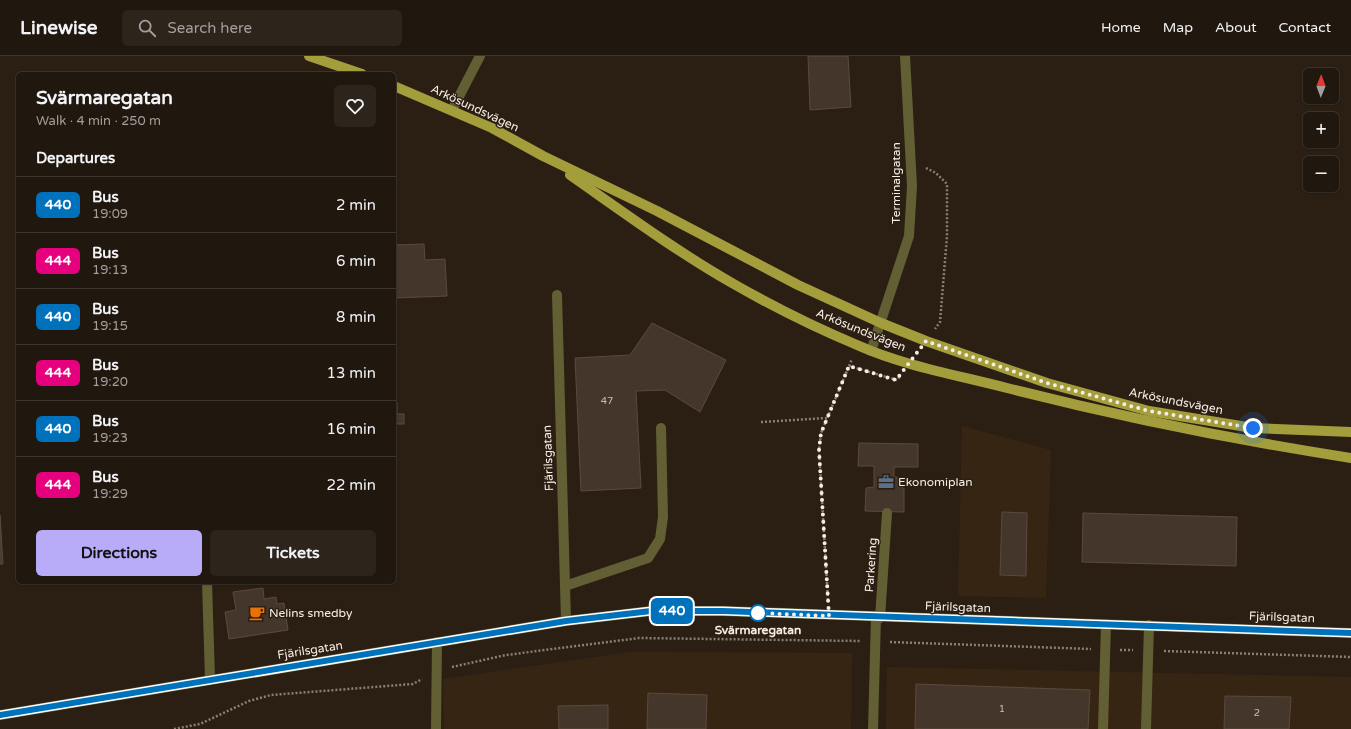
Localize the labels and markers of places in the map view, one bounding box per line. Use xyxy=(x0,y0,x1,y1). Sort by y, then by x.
office icon: Ekonomiplan xyxy=(877,473,895,491)
place label: Ekonomiplan xyxy=(898,475,973,489)
cafe icon: Nelins smedby xyxy=(248,604,266,622)
marker: Svärmaregatan xyxy=(749,604,767,622)
place label: Nelins smedby xyxy=(269,606,353,620)
place label: Svärmaregatan xyxy=(715,623,801,638)

